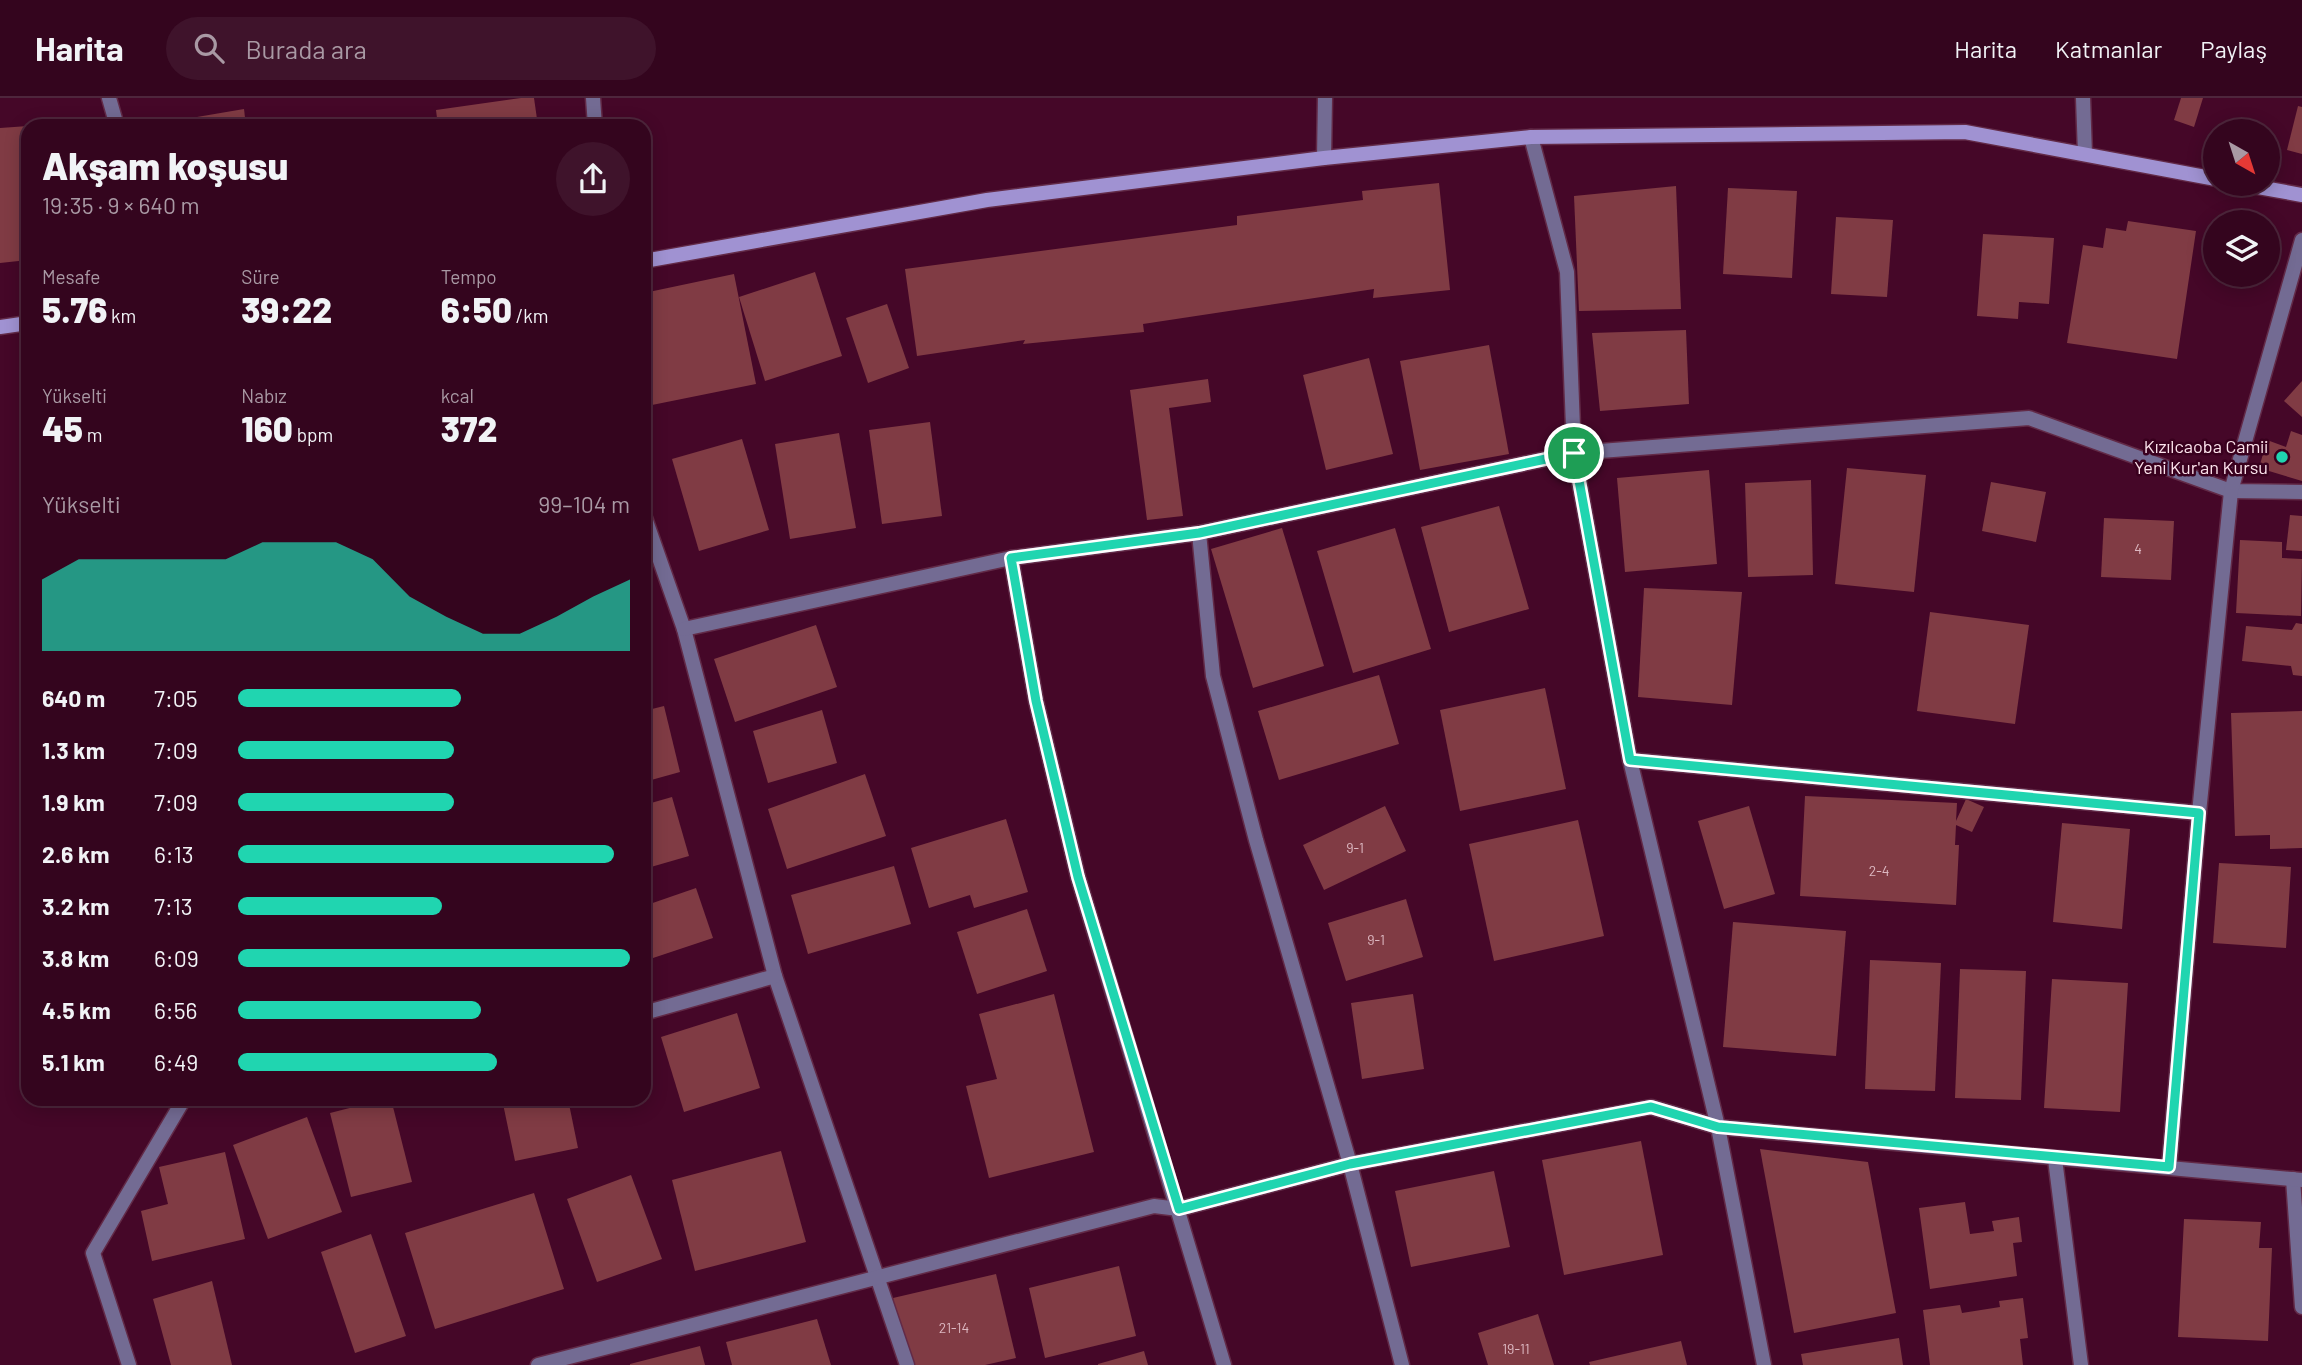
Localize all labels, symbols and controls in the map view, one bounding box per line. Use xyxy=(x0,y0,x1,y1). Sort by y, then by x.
search box xyxy=(166,17,656,80)
text: Harita xyxy=(35,28,124,68)
icon: search xyxy=(190,29,228,67)
text: Burada ara xyxy=(246,33,367,64)
text: Harita xyxy=(1954,34,2017,63)
text: Katmanlar xyxy=(2055,34,2162,63)
text: Paylaş xyxy=(2200,34,2267,63)
north arrow xyxy=(2203,119,2280,196)
map controls xyxy=(2203,119,2280,287)
text: Akşam koşusu xyxy=(42,142,288,188)
button: share xyxy=(556,142,630,216)
text: 19:35 · 9 × 640 m xyxy=(42,191,200,219)
button: layers xyxy=(2203,210,2280,287)
text: Mesafe xyxy=(42,265,100,288)
text: Süre xyxy=(241,265,280,288)
text: Tempo xyxy=(441,265,497,288)
text: 5.76 xyxy=(42,288,107,330)
text: 39:22 xyxy=(241,288,332,330)
text: 6:50 xyxy=(441,288,512,330)
text: km xyxy=(107,304,136,327)
text: /km xyxy=(512,304,549,327)
text: Yükselti xyxy=(42,384,107,407)
text: Nabız xyxy=(241,384,287,407)
text: kcal xyxy=(441,384,474,407)
text: 45 xyxy=(42,407,83,449)
text: 160 xyxy=(241,407,293,449)
text: 372 xyxy=(441,407,497,449)
text: m xyxy=(83,423,103,446)
text: bpm xyxy=(293,423,333,446)
pin xyxy=(1544,423,1604,483)
icon: arrive xyxy=(1555,434,1593,472)
place label: Kızılcaoba Camii Yeni Kur'an Kursu xyxy=(2134,435,2268,478)
marker: Kızılcaoba Camii Yeni Kur'an Kursu xyxy=(2274,449,2290,465)
text: Yükselti xyxy=(42,490,120,518)
text: 99–104 m xyxy=(538,490,630,518)
house number: 4 xyxy=(2134,540,2142,557)
text: 640 m xyxy=(42,684,105,712)
text: 7:05 xyxy=(154,684,198,712)
text: 1.3 km xyxy=(42,736,105,764)
text: 7:09 xyxy=(154,736,198,764)
text: 1.9 km xyxy=(42,788,105,816)
text: 7:09 xyxy=(154,788,198,816)
house number: 9-1 xyxy=(1346,839,1364,856)
text: 2.6 km xyxy=(42,840,110,868)
text: 6:13 xyxy=(154,840,194,868)
house number: 2-4 xyxy=(1869,862,1889,879)
text: 3.2 km xyxy=(42,892,110,920)
text: 7:13 xyxy=(154,892,193,920)
house number: 9-1 xyxy=(1367,931,1385,948)
text: 3.8 km xyxy=(42,944,109,972)
text: 6:09 xyxy=(154,944,199,972)
text: 4.5 km xyxy=(42,996,111,1024)
text: 6:56 xyxy=(154,996,197,1024)
text: 5.1 km xyxy=(42,1048,105,1076)
text: 6:49 xyxy=(154,1048,198,1076)
house number: 21-14 xyxy=(939,1319,969,1336)
house number: 19-11 xyxy=(1502,1340,1530,1357)

